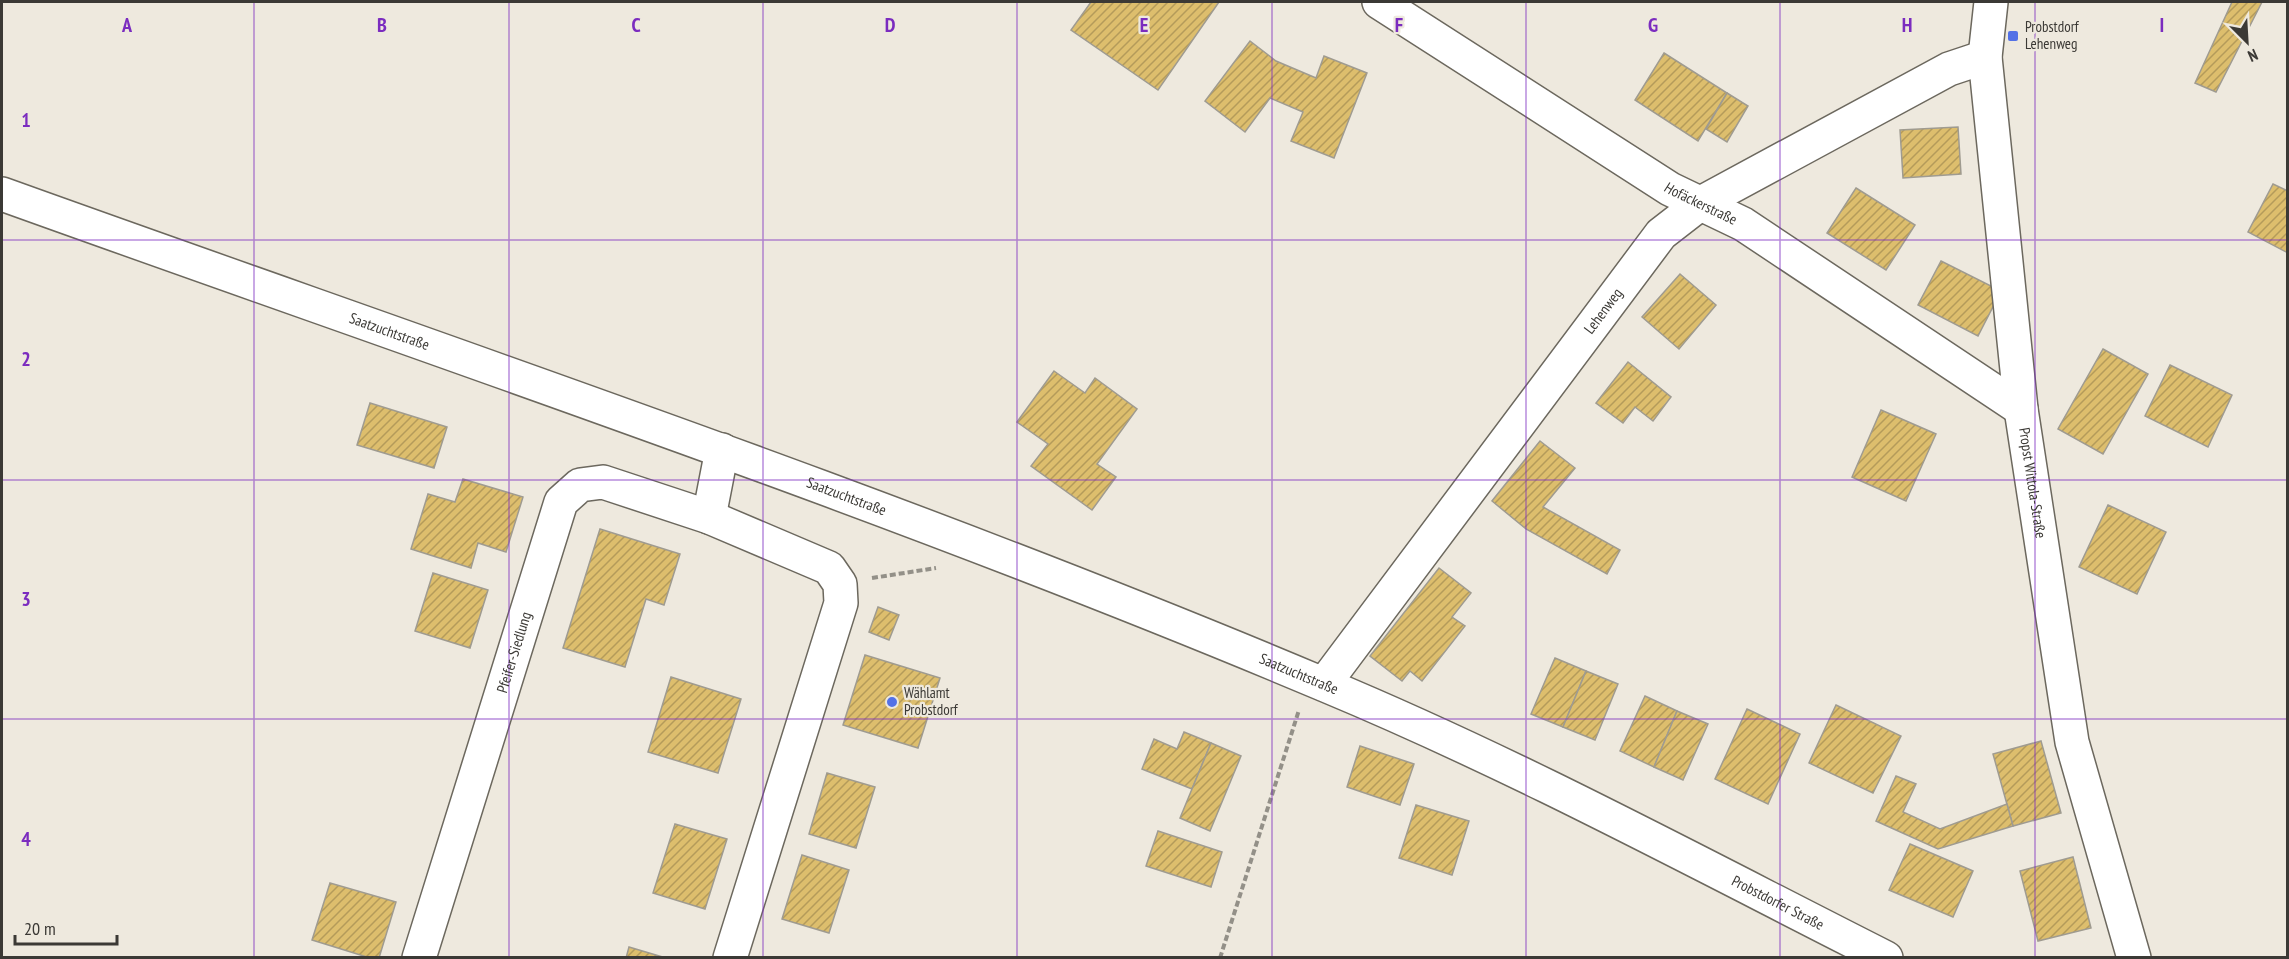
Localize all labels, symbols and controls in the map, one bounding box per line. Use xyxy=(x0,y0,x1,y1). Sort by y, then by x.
text: A xyxy=(121,12,133,38)
text: B xyxy=(377,12,387,38)
text: C xyxy=(631,12,641,38)
text: D xyxy=(885,12,896,38)
text: E xyxy=(1140,12,1148,38)
text: F xyxy=(1395,12,1403,38)
text: G xyxy=(1648,12,1658,38)
text: H xyxy=(1902,12,1912,38)
text: I xyxy=(2160,12,2164,38)
north arrow xyxy=(2217,12,2277,72)
place label: Probstdorf Lehenweg xyxy=(2025,17,2080,53)
marker: Probstdorf Lehenweg xyxy=(2006,29,2020,43)
text: N xyxy=(2245,45,2261,67)
text: 1 xyxy=(21,107,31,133)
street label: Hofäckerstraße xyxy=(1661,178,1740,229)
street label: Lehenweg xyxy=(1580,284,1626,337)
street label: Saatzuchtstraße xyxy=(347,308,432,354)
text: 2 xyxy=(21,346,31,372)
street label: Propst Wittola-Straße xyxy=(2015,426,2051,540)
street label: Saatzuchtstraße xyxy=(804,473,889,519)
text: 3 xyxy=(21,586,31,612)
street label: Pfeifer-Siedlung xyxy=(492,609,535,695)
street label: Saatzuchtstraße xyxy=(1257,649,1341,698)
place label: Wählamt Probstdorf xyxy=(904,683,959,719)
marker: Wählamt Probstdorf xyxy=(885,695,899,709)
text: 4 xyxy=(21,826,31,852)
street label: Probstdorfer Straße xyxy=(1729,871,1827,934)
scale bar xyxy=(15,908,117,946)
text: 20 m xyxy=(24,917,56,940)

